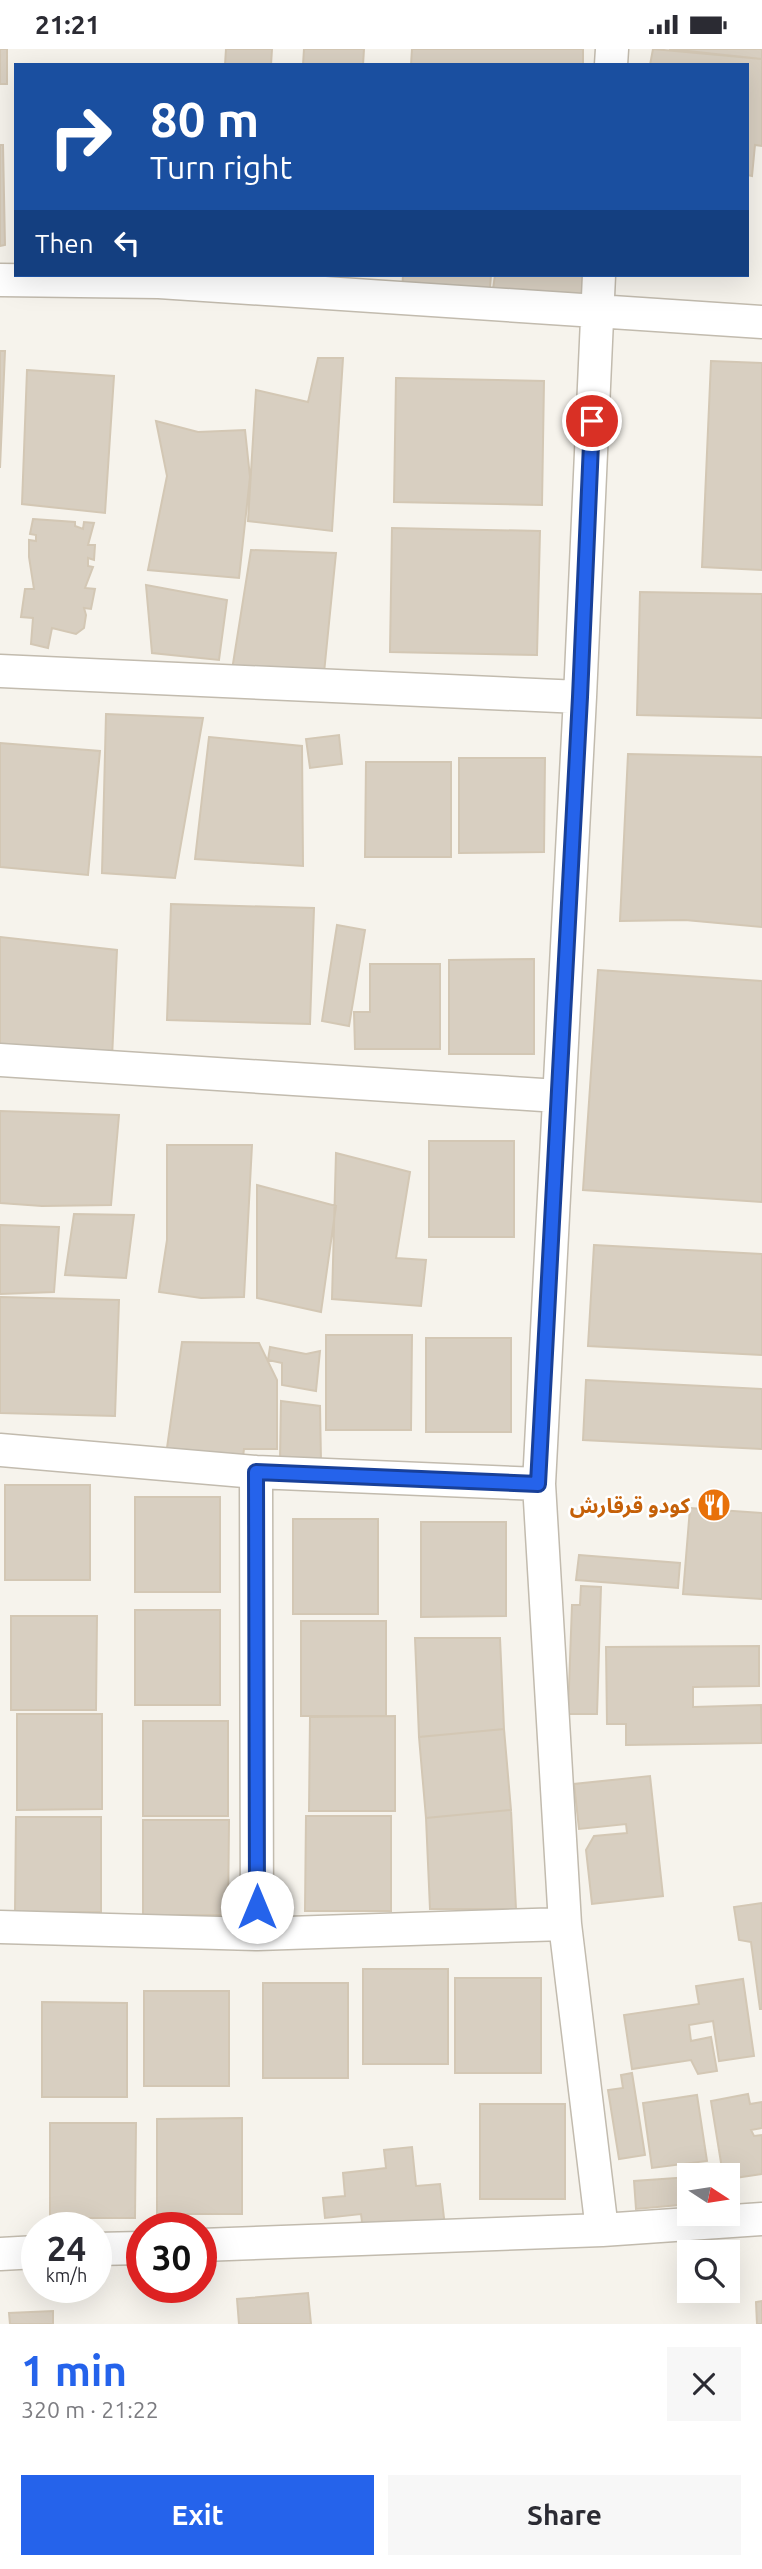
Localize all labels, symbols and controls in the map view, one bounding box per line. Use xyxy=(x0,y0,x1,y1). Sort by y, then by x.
text: 21:21 xyxy=(35,10,100,39)
icon: right xyxy=(35,91,126,182)
text: 80 m xyxy=(150,91,259,146)
text: Turn right xyxy=(150,149,292,185)
icon: left xyxy=(108,224,146,262)
text: Then xyxy=(35,229,94,258)
pin xyxy=(562,391,622,451)
icon: arrive xyxy=(573,402,611,440)
restaurant icon: كودو قرقارش xyxy=(695,1486,733,1524)
place label: كودو قرقارش xyxy=(570,1493,690,1518)
position arrow xyxy=(220,1870,294,1944)
north arrow xyxy=(677,2163,740,2226)
map controls xyxy=(677,2163,740,2303)
speed limit sign: 30 xyxy=(126,2212,217,2303)
text: 24 xyxy=(47,2228,86,2268)
button: search xyxy=(677,2240,740,2303)
text: km/h xyxy=(46,2265,87,2285)
text: 1 min xyxy=(21,2347,127,2394)
button: close xyxy=(667,2347,741,2421)
text: 320 m · 21:22 xyxy=(21,2397,159,2422)
button: Exit xyxy=(21,2475,374,2555)
button: Share xyxy=(388,2475,741,2555)

